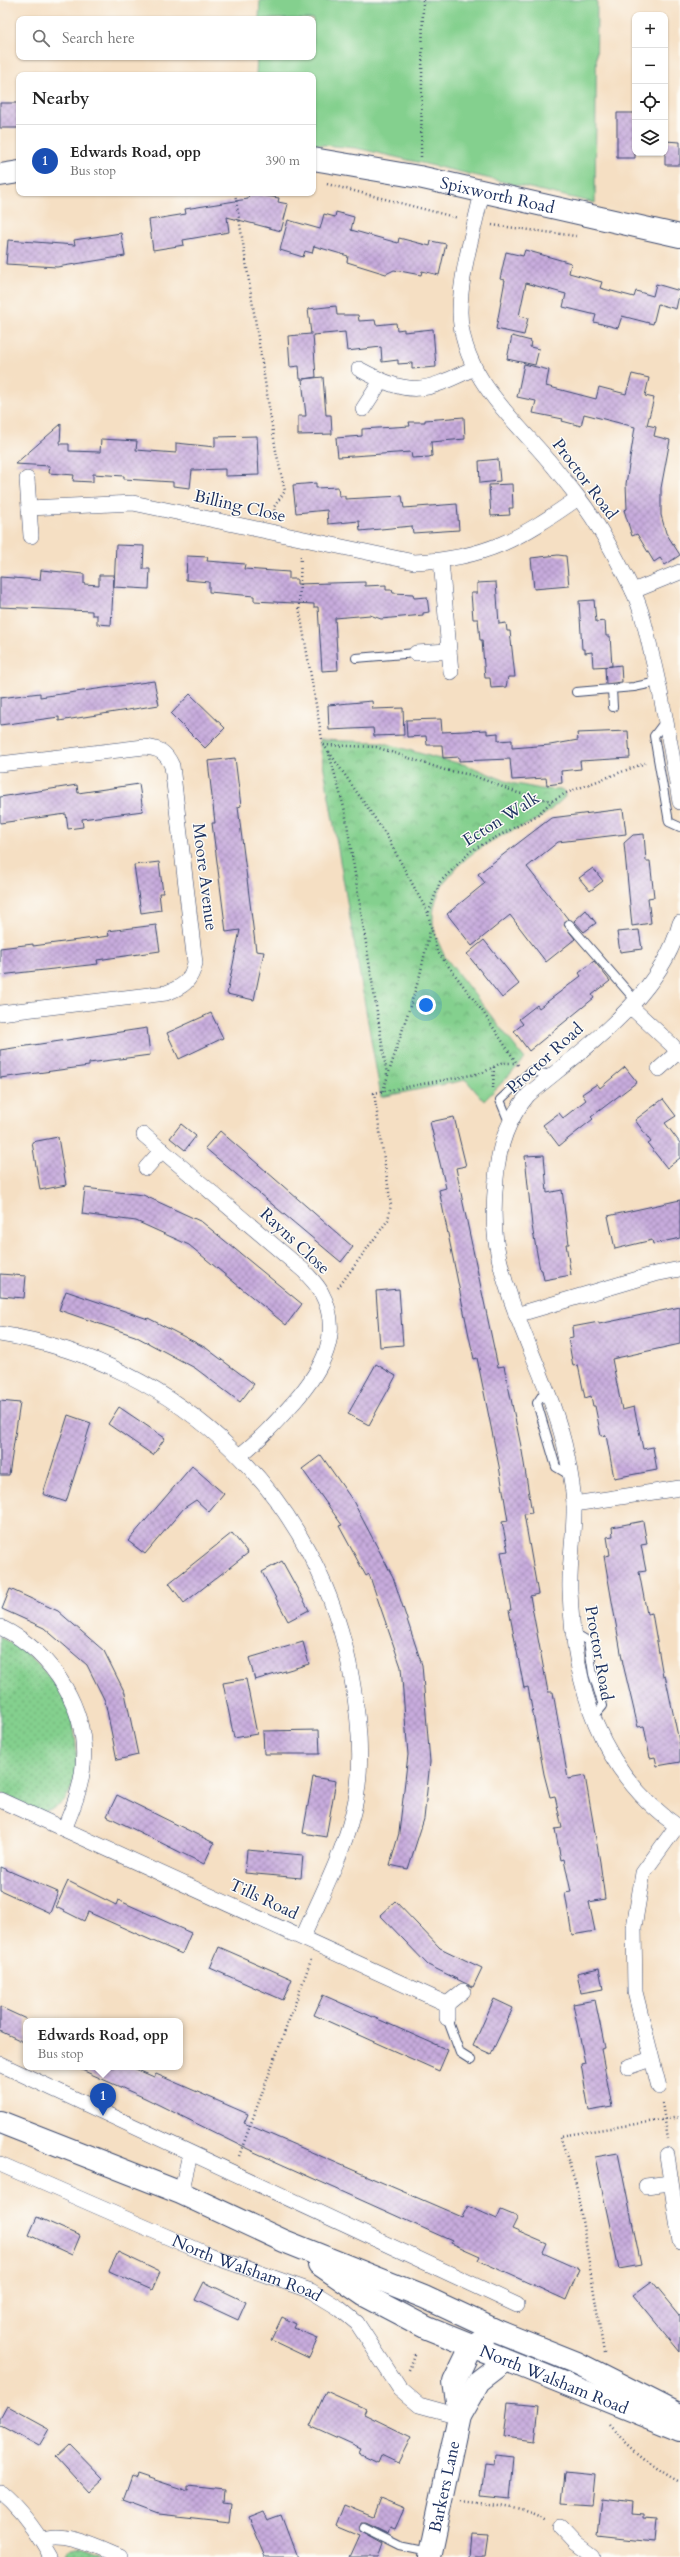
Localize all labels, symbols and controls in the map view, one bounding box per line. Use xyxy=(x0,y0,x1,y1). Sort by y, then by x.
map controls xyxy=(632,12,668,156)
button: + xyxy=(632,12,668,48)
search box xyxy=(16,16,316,60)
icon: search xyxy=(30,27,52,49)
text: Search here xyxy=(62,28,135,48)
button: − xyxy=(632,48,668,84)
button: locate xyxy=(632,84,668,120)
text: Nearby xyxy=(32,87,89,110)
button: layers xyxy=(632,120,668,156)
text: Edwards Road, opp xyxy=(70,142,201,162)
text: 1 xyxy=(42,152,48,170)
text: 390 m xyxy=(266,152,300,170)
text: Bus stop xyxy=(70,162,116,180)
street label: Spixworth Road xyxy=(438,171,557,219)
street label: Proctor Road xyxy=(547,434,623,524)
street label: Billing Close xyxy=(192,484,288,528)
street label: Ecton Walk xyxy=(458,786,545,852)
street label: Moore Avenue xyxy=(187,822,223,932)
your location xyxy=(416,995,436,1015)
street label: Proctor Road xyxy=(502,1017,588,1099)
street label: Rayns Close xyxy=(255,1203,335,1279)
street label: Proctor Road xyxy=(579,1604,619,1702)
street label: Tills Road xyxy=(226,1873,302,1925)
popup xyxy=(23,2018,183,2070)
text: Edwards Road, opp xyxy=(37,2025,169,2045)
text: Bus stop xyxy=(37,2045,84,2063)
pin: 1 xyxy=(90,2083,116,2116)
street label: North Walsham Road xyxy=(168,2229,326,2307)
street label: North Walsham Road xyxy=(477,2339,632,2420)
street label: Barkers Lane xyxy=(423,2438,465,2535)

